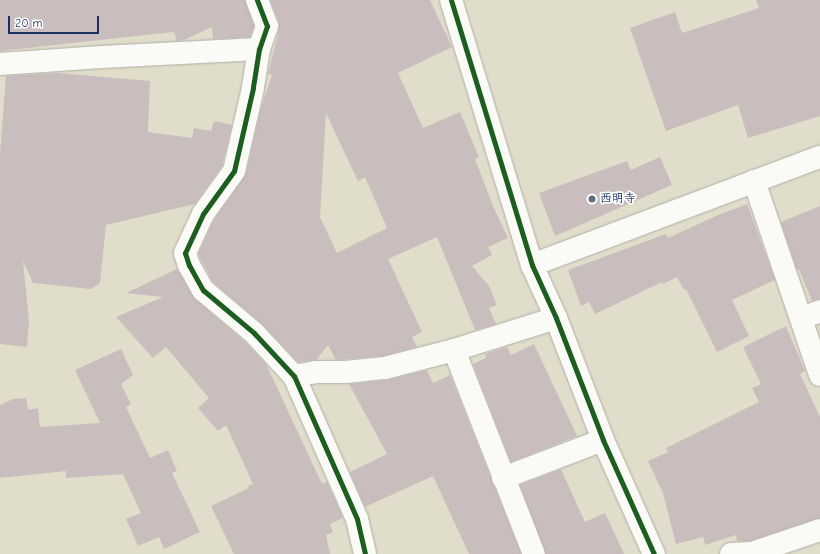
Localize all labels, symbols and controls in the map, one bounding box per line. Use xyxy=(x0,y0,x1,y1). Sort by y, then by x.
scale bar xyxy=(10,8,101,34)
text: 20 m xyxy=(15,16,43,30)
place label: 西明寺 xyxy=(600,192,636,206)
marker: 西明寺 xyxy=(587,194,597,204)

